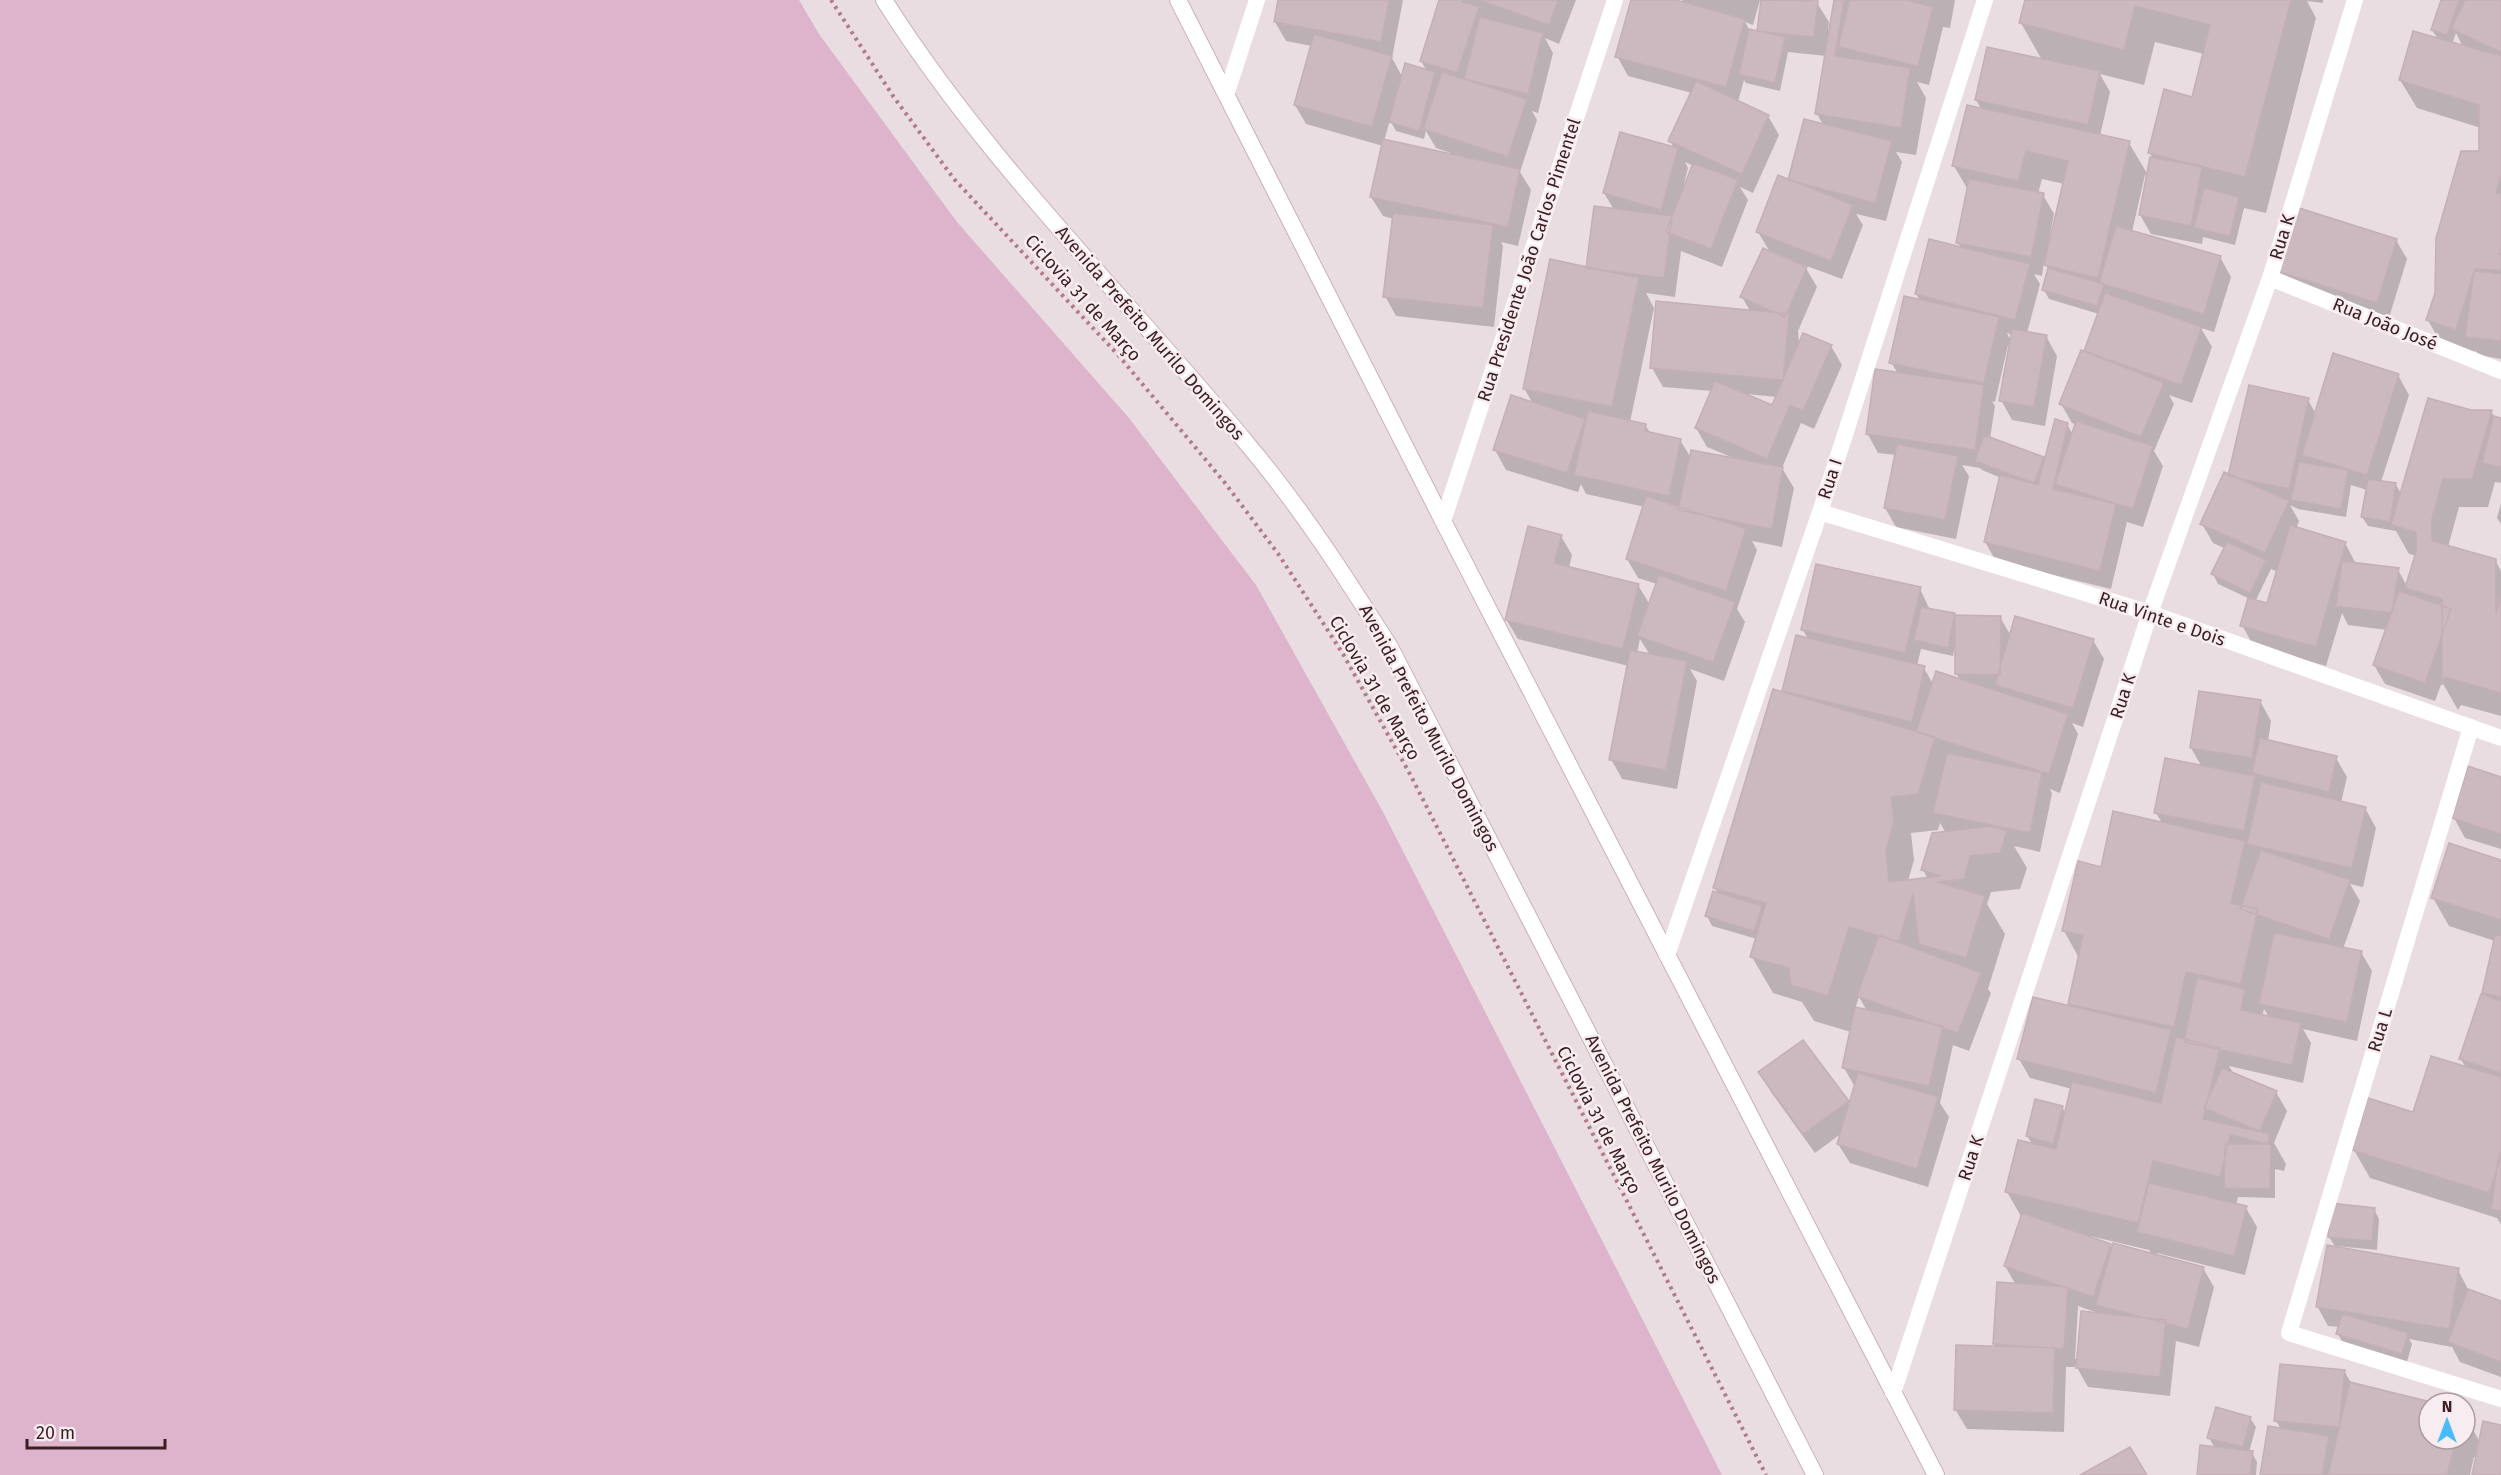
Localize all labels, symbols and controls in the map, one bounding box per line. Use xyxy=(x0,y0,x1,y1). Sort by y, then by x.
street label: Rua Presidente João Carlos Pimentel xyxy=(1473,116,1585,404)
street label: Rua K xyxy=(2265,211,2299,262)
street label: Avenida Prefeito Murilo Domingos xyxy=(1051,221,1249,445)
street label: Ciclovia 31 de Março xyxy=(1020,230,1146,366)
street label: Rua João José xyxy=(2329,293,2441,355)
street label: Rua I xyxy=(1813,456,1847,502)
street label: Rua Vinte e Dois xyxy=(2096,587,2228,651)
street label: Avenida Prefeito Murilo Domingos xyxy=(1354,601,1504,855)
street label: Ciclovia 31 de Março xyxy=(1325,612,1425,764)
street label: Rua K xyxy=(2105,670,2141,722)
street label: Rua L xyxy=(2363,1005,2397,1055)
street label: Avenida Prefeito Murilo Domingos xyxy=(1580,1031,1726,1287)
street label: Ciclovia 31 de Março xyxy=(1552,1042,1646,1198)
street label: Rua K xyxy=(1953,1132,1989,1184)
north arrow xyxy=(2417,1391,2477,1451)
text: N xyxy=(2442,1397,2452,1416)
scale bar xyxy=(27,1412,165,1450)
text: 20 m xyxy=(36,1422,75,1444)

